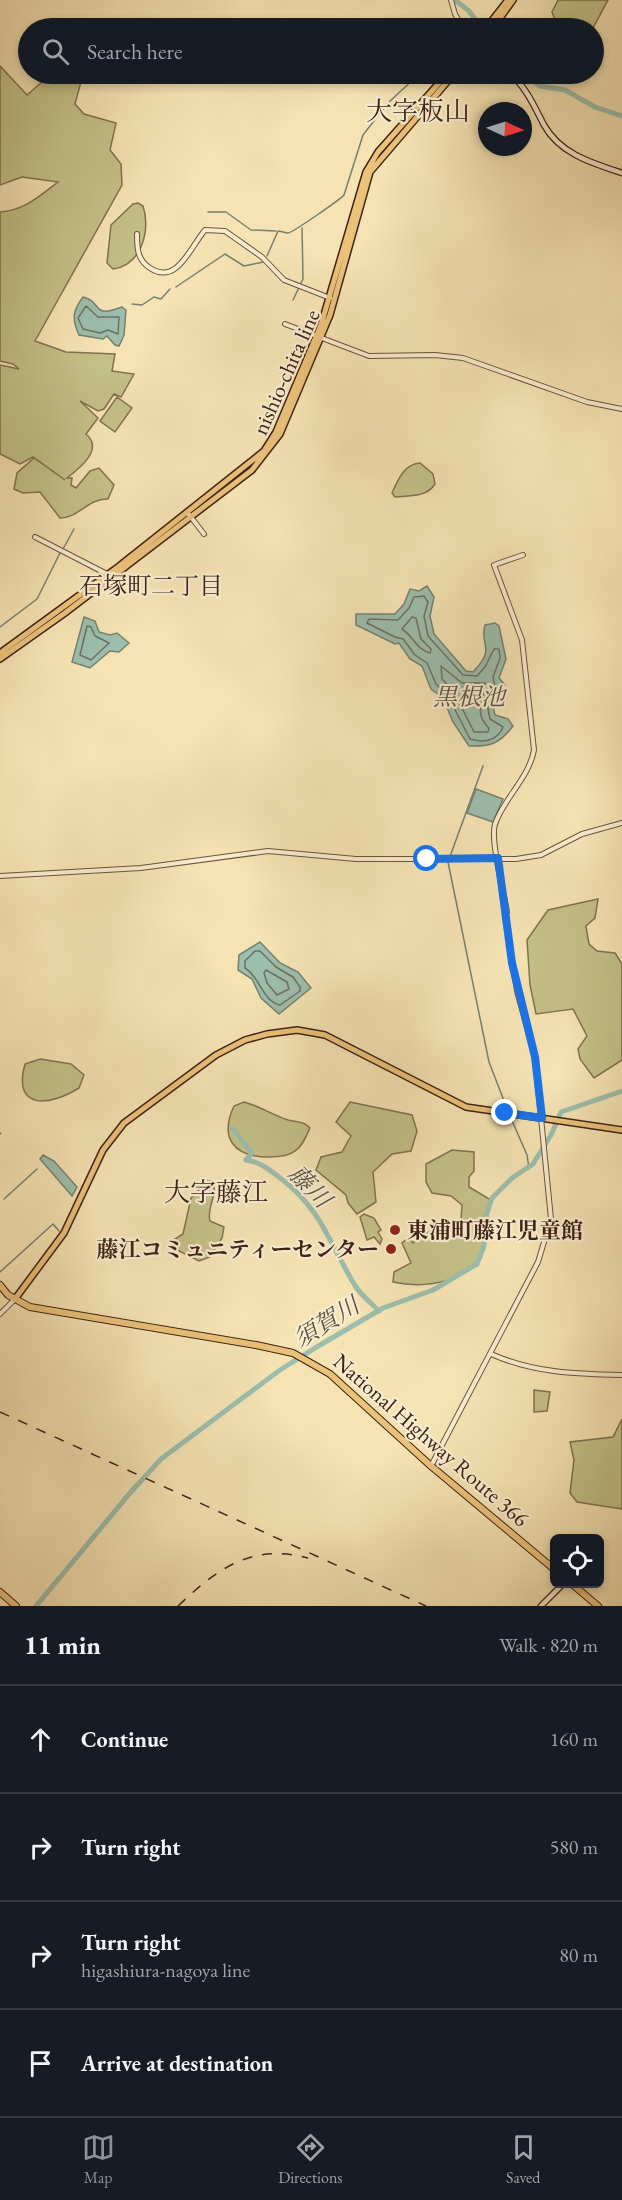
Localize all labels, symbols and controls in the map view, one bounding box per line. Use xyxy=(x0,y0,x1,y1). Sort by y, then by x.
search box xyxy=(18,18,604,84)
icon: search xyxy=(39,35,72,68)
text: Search here xyxy=(87,37,182,66)
district label: 大字板山 xyxy=(366,94,470,128)
north arrow xyxy=(478,102,532,156)
street label: nishio-chita line xyxy=(245,304,327,439)
district label: 石塚町二丁目 xyxy=(79,570,223,601)
water label: 黒根池 xyxy=(433,681,508,712)
route start xyxy=(413,845,439,871)
route end xyxy=(491,1099,517,1125)
water label: 藤川 xyxy=(282,1158,340,1216)
district label: 大字藤江 xyxy=(164,1175,268,1209)
place label: 東浦町藤江児童館 xyxy=(407,1216,583,1245)
marker: 東浦町藤江児童館 xyxy=(388,1223,402,1237)
place label: 藤江コミュニティーセンター xyxy=(97,1235,379,1264)
marker: 藤江コミュニティーセンター xyxy=(384,1242,398,1256)
water label: 須賀川 xyxy=(287,1288,367,1354)
street label: National Highway Route 366 xyxy=(327,1347,535,1533)
map controls xyxy=(550,1534,604,1588)
button: locate xyxy=(550,1534,604,1588)
text: 11 min xyxy=(24,1628,101,1662)
text: Walk · 820 m xyxy=(499,1632,598,1658)
icon: ahead xyxy=(24,1723,57,1756)
text: Continue xyxy=(81,1725,168,1754)
text: 160 m xyxy=(550,1726,598,1752)
icon: right xyxy=(24,1831,57,1864)
text: Turn right xyxy=(81,1833,180,1862)
text: 580 m xyxy=(550,1834,598,1860)
text: Turn right xyxy=(81,1928,180,1957)
icon: right xyxy=(24,1939,57,1972)
text: 80 m xyxy=(559,1942,598,1968)
text: higashiura-nagoya line xyxy=(81,1957,250,1983)
icon: arrive xyxy=(24,2047,57,2080)
text: Arrive at destination xyxy=(81,2049,273,2078)
tab: Map xyxy=(82,2131,115,2188)
tab: Directions xyxy=(278,2131,343,2188)
tab: Saved xyxy=(506,2131,540,2188)

